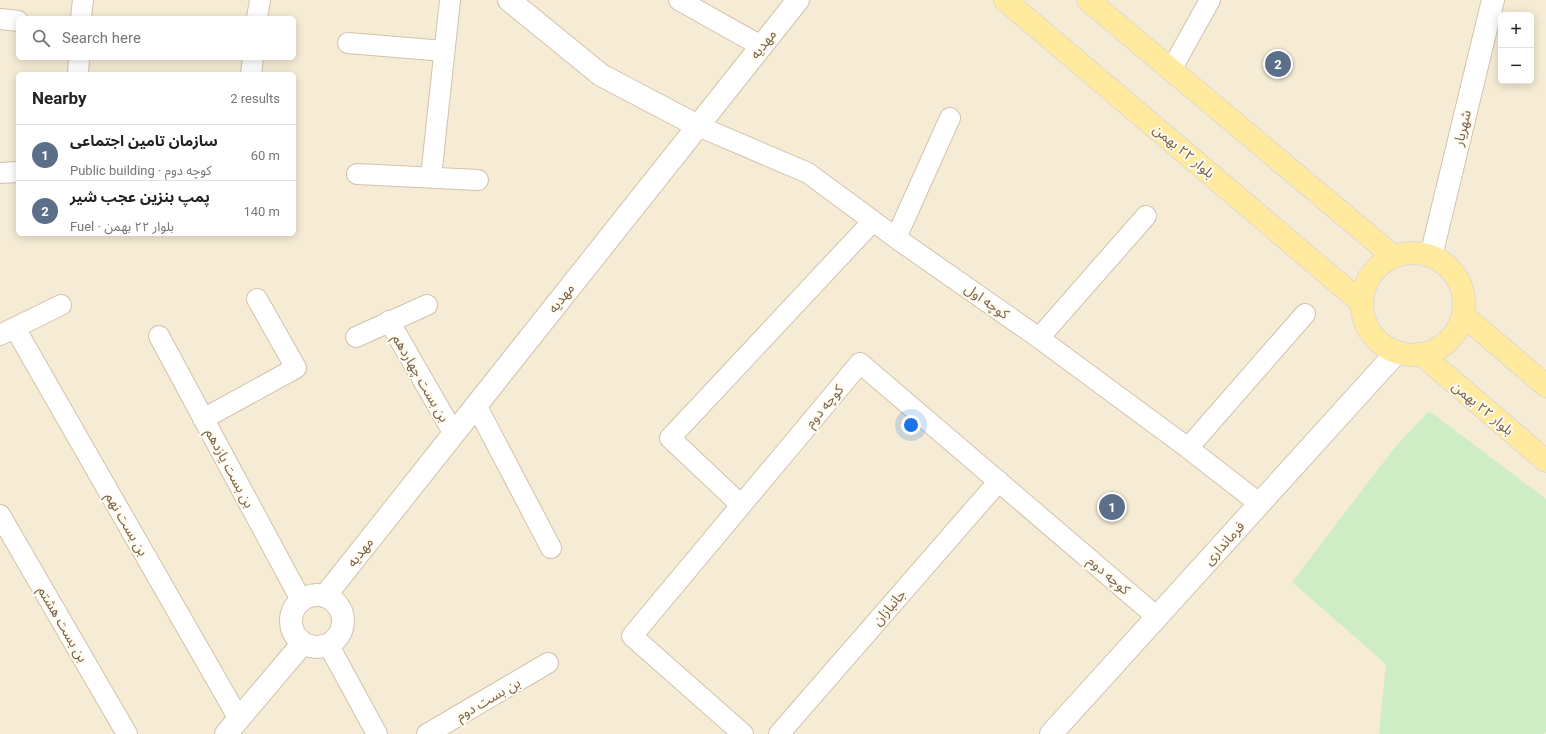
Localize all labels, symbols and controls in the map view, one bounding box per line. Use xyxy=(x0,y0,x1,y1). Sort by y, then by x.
map controls xyxy=(1498,12,1534,84)
button: + xyxy=(1498,12,1534,48)
search box xyxy=(16,16,296,60)
street label: مهدیه xyxy=(747,26,780,63)
icon: search xyxy=(30,27,52,49)
text: Search here xyxy=(62,29,141,47)
button: − xyxy=(1498,48,1534,84)
pin: 2 xyxy=(1265,49,1291,79)
text: Nearby xyxy=(32,88,87,108)
text: 2 results xyxy=(230,91,280,106)
street label: شهریار xyxy=(1450,108,1475,149)
street label: بلوار ۲۲ بهمن xyxy=(1149,121,1218,182)
text: سازمان تامین اجتماعی xyxy=(70,132,218,150)
text: 1 xyxy=(41,148,49,163)
text: 60 m xyxy=(251,148,280,163)
text: Public building · کوچه دوم xyxy=(70,163,212,178)
text: پمپ بنزین عجب شیر xyxy=(70,188,210,206)
text: 2 xyxy=(41,204,49,219)
text: 140 m xyxy=(243,204,280,219)
text: Fuel · بلوار ۲۲ بهمن xyxy=(70,219,174,234)
street label: مهدیه xyxy=(545,280,578,317)
street label: کوچه اول xyxy=(961,280,1012,324)
street label: بن بست چهاردهم xyxy=(387,331,453,426)
street label: بلوار ۲۲ بهمن xyxy=(1448,378,1517,439)
street label: کوچه دوم xyxy=(802,381,849,432)
your location xyxy=(901,415,921,435)
street label: بن بست یازدهم xyxy=(200,426,258,512)
street label: بن بست نهم xyxy=(100,489,152,560)
pin: 1 xyxy=(1099,492,1125,522)
street label: فرمانداری xyxy=(1200,518,1248,569)
street label: مهدیه xyxy=(344,534,377,571)
street label: کوچه دوم xyxy=(1083,552,1134,600)
street label: بن بست هشتم xyxy=(32,583,91,666)
street label: جانبازان xyxy=(869,586,910,629)
street label: بن بست دوم xyxy=(453,674,525,726)

